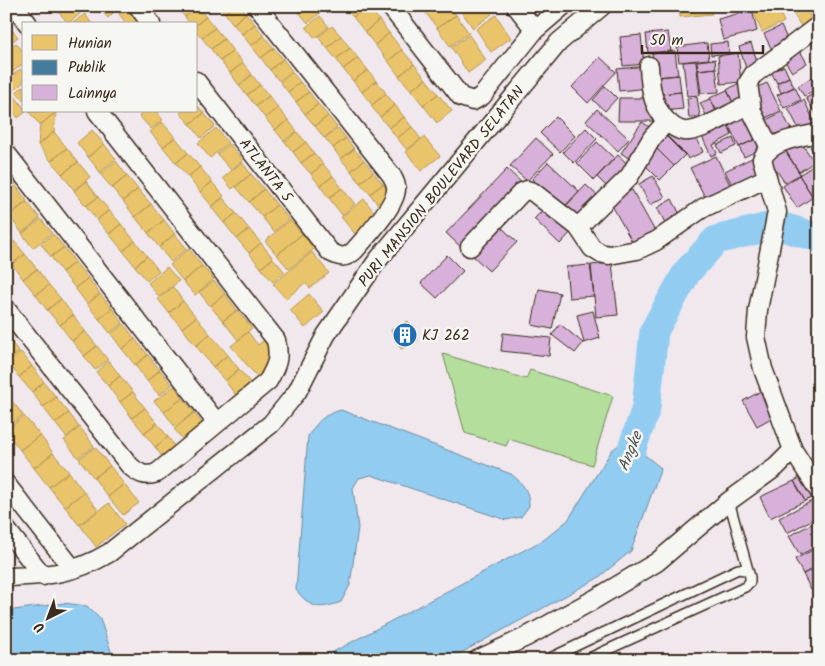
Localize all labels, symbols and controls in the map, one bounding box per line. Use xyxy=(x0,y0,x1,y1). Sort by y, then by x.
legend xyxy=(22,22,198,112)
scale bar xyxy=(642,22,764,54)
text: 50 m xyxy=(650,29,684,53)
text: Hunian xyxy=(68,32,112,56)
text: Publik xyxy=(68,56,106,80)
street label: PURI MANSION BOULEVARD SELATAN xyxy=(353,81,531,293)
text: Lainnya xyxy=(68,82,117,106)
street label: ATLANTA 5 xyxy=(232,133,299,209)
building icon: KJ 262 xyxy=(392,322,418,348)
place label: KJ 262 xyxy=(422,324,470,348)
water label: Angke xyxy=(611,426,650,475)
north arrow xyxy=(22,594,72,644)
text: U xyxy=(29,616,50,638)

